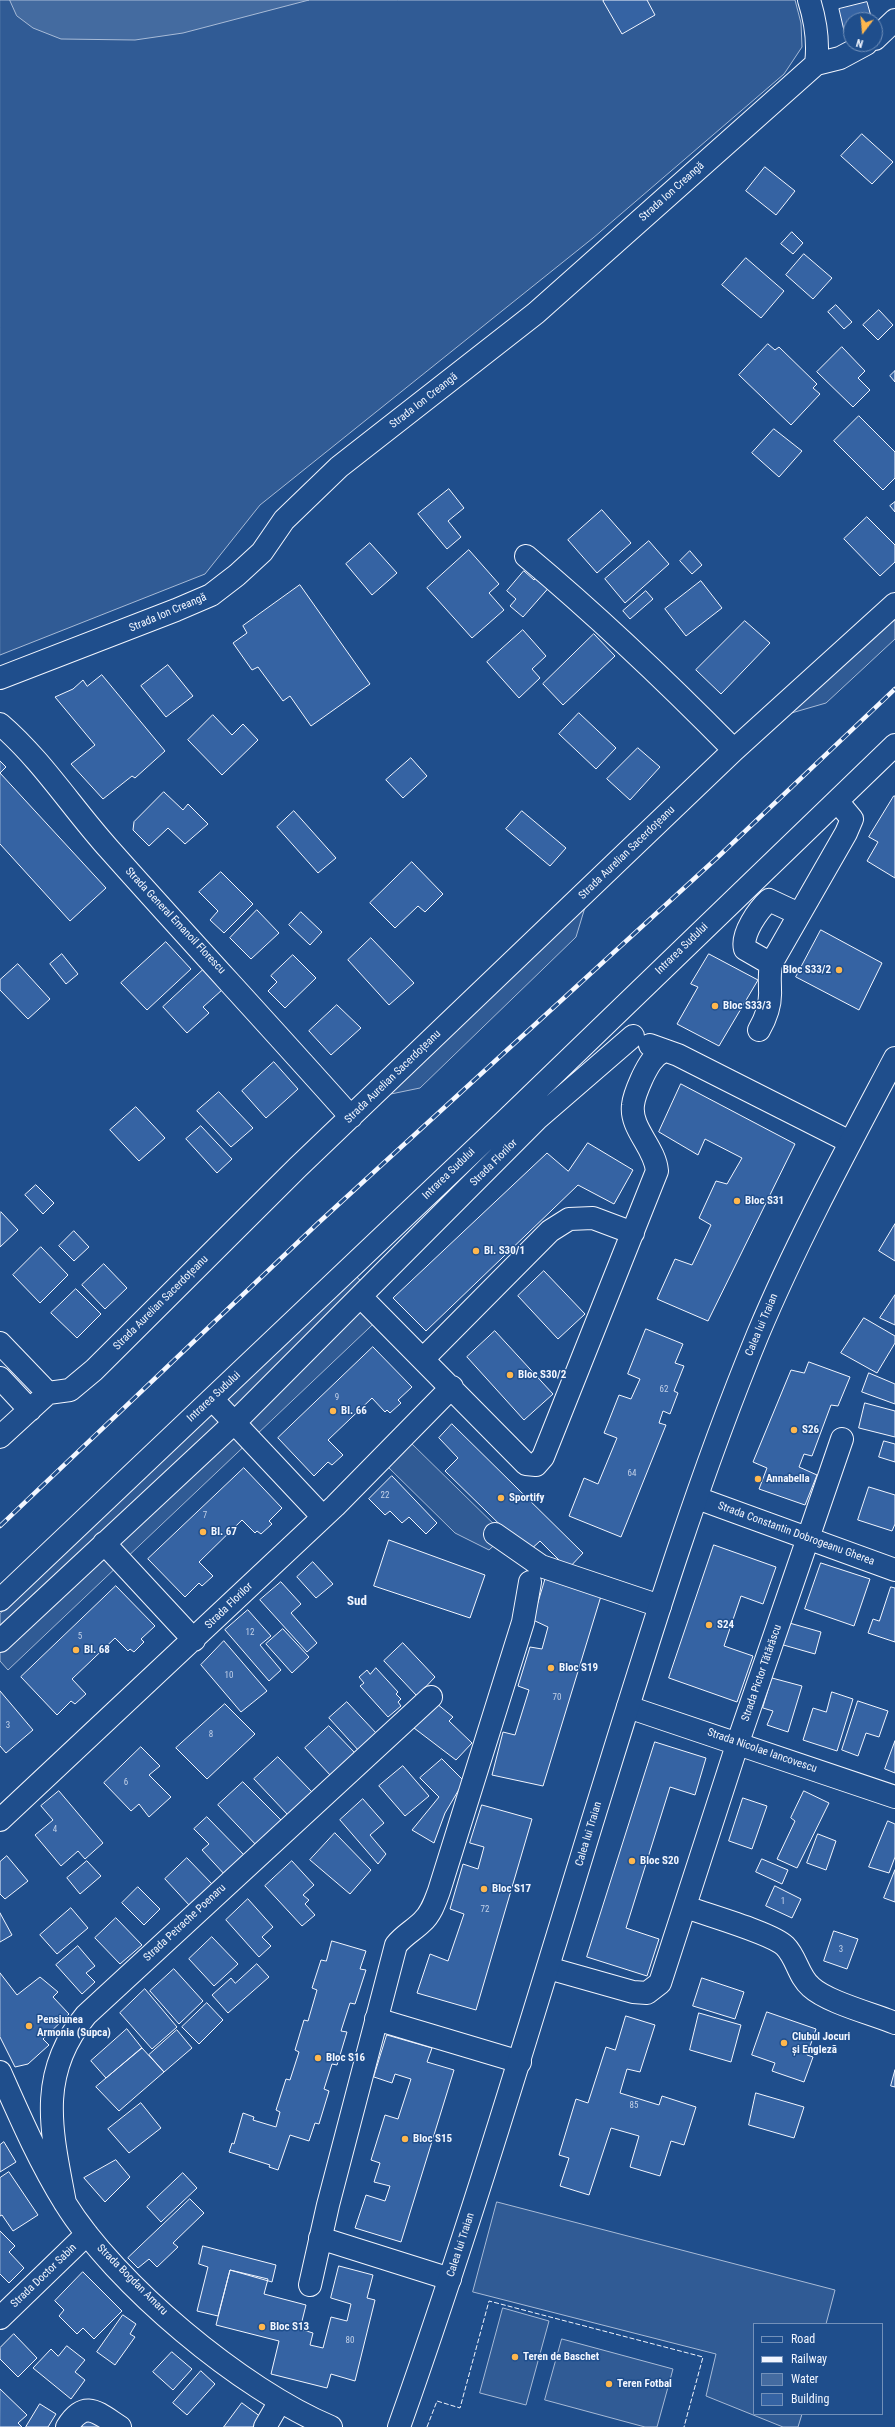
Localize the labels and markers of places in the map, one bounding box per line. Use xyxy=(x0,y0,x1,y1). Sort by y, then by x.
place label: Bloc S33/2 xyxy=(783,963,831,977)
marker: Bloc S33/2 xyxy=(834,965,844,975)
place label: Bloc S33/3 xyxy=(723,999,771,1013)
marker: Bloc S33/3 xyxy=(710,1001,720,1011)
place label: Bloc S31 xyxy=(745,1194,784,1208)
marker: Bloc S31 xyxy=(732,1196,742,1206)
place label: Bl. S30/1 xyxy=(484,1244,525,1258)
marker: Bl. S30/1 xyxy=(471,1246,481,1256)
place label: Bloc S30/2 xyxy=(518,1368,566,1382)
marker: Bloc S30/2 xyxy=(505,1370,515,1380)
place label: Bl. 66 xyxy=(341,1404,367,1418)
marker: Bl. 66 xyxy=(328,1406,338,1416)
place label: S26 xyxy=(802,1423,819,1437)
marker: S26 xyxy=(789,1425,799,1435)
place label: Annabella xyxy=(766,1472,810,1486)
marker: Annabella xyxy=(753,1474,763,1484)
place label: Sportify xyxy=(509,1491,544,1505)
marker: Sportify xyxy=(496,1493,506,1503)
place label: Bl. 67 xyxy=(211,1525,237,1539)
marker: Bl. 67 xyxy=(198,1527,208,1537)
place label: S24 xyxy=(717,1618,734,1632)
marker: S24 xyxy=(704,1620,714,1630)
place label: Bl. 68 xyxy=(84,1643,110,1657)
marker: Bl. 68 xyxy=(71,1645,81,1655)
place label: Bloc S19 xyxy=(559,1661,598,1675)
marker: Bloc S19 xyxy=(546,1663,556,1673)
place label: Bloc S20 xyxy=(640,1854,679,1868)
marker: Bloc S20 xyxy=(627,1856,637,1866)
place label: Bloc S17 xyxy=(492,1882,531,1896)
marker: Bloc S17 xyxy=(479,1884,489,1894)
place label: Pensiunea Armonia (Supca) xyxy=(37,2013,111,2039)
marker: Pensiunea Armonia (Supca) xyxy=(24,2021,34,2031)
place label: Clubul Jocuri și Engleză xyxy=(792,2030,850,2056)
marker: Clubul Jocuri și Engleză xyxy=(779,2038,789,2048)
place label: Bloc S16 xyxy=(326,2051,365,2065)
marker: Bloc S16 xyxy=(313,2053,323,2063)
place label: Bloc S15 xyxy=(413,2132,452,2146)
marker: Bloc S15 xyxy=(400,2134,410,2144)
place label: Bloc S13 xyxy=(270,2320,309,2334)
marker: Bloc S13 xyxy=(257,2322,267,2332)
place label: Teren de Baschet xyxy=(523,2350,599,2364)
marker: Teren de Baschet xyxy=(510,2352,520,2362)
place label: Teren Fotbal xyxy=(617,2377,672,2391)
marker: Teren Fotbal xyxy=(604,2379,614,2389)

